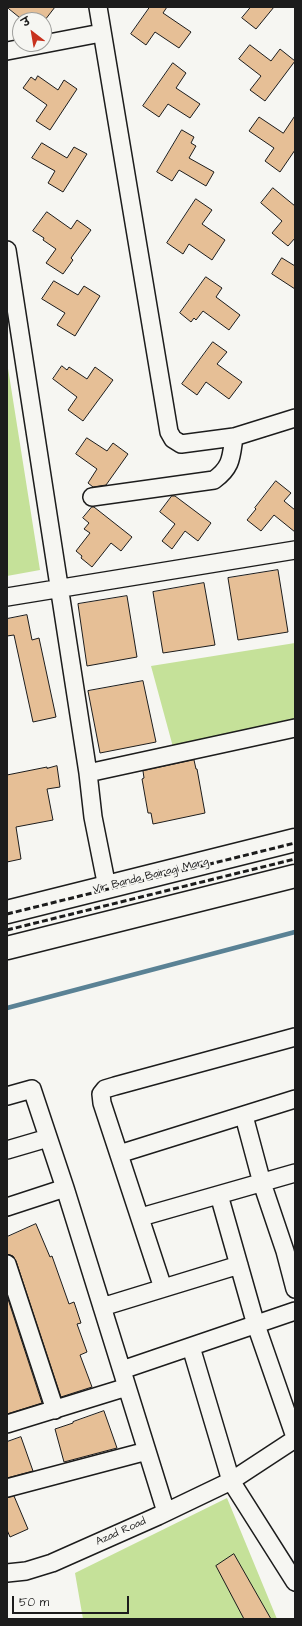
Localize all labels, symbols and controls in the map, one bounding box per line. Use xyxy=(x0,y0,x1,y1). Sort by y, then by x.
north arrow xyxy=(12,12,52,52)
text: उ xyxy=(19,14,33,30)
street label: Vir Banda Bairagi Marg xyxy=(92,855,210,897)
street label: Azad Road xyxy=(94,1515,148,1549)
scale bar xyxy=(14,1588,131,1614)
text: 50 m xyxy=(19,1594,49,1611)

